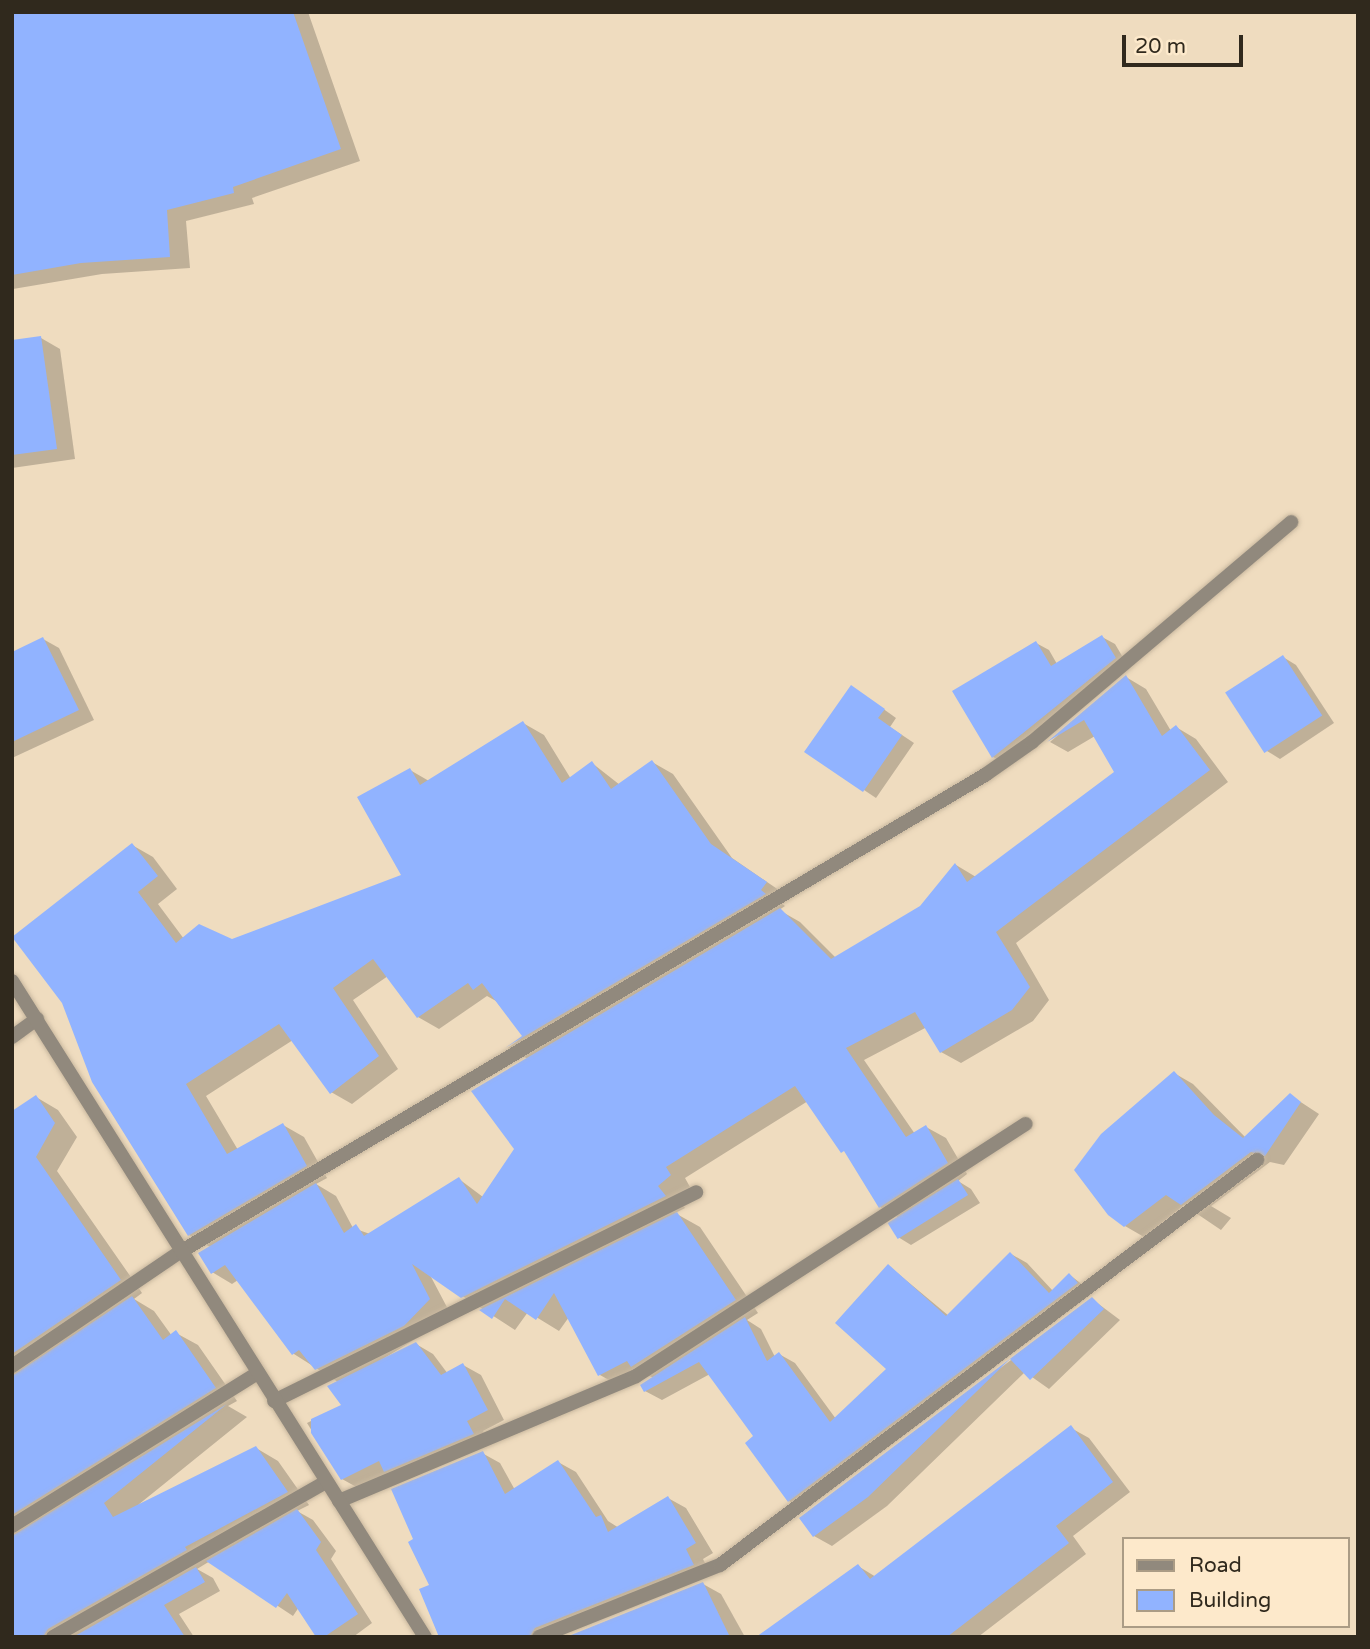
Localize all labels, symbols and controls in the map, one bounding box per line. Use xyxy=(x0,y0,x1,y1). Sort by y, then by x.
scale bar xyxy=(1125,21,1246,65)
text: 20 m xyxy=(1135,34,1186,59)
legend xyxy=(1122,1537,1349,1628)
text: Road xyxy=(1189,1553,1242,1578)
text: Building xyxy=(1189,1588,1271,1613)

